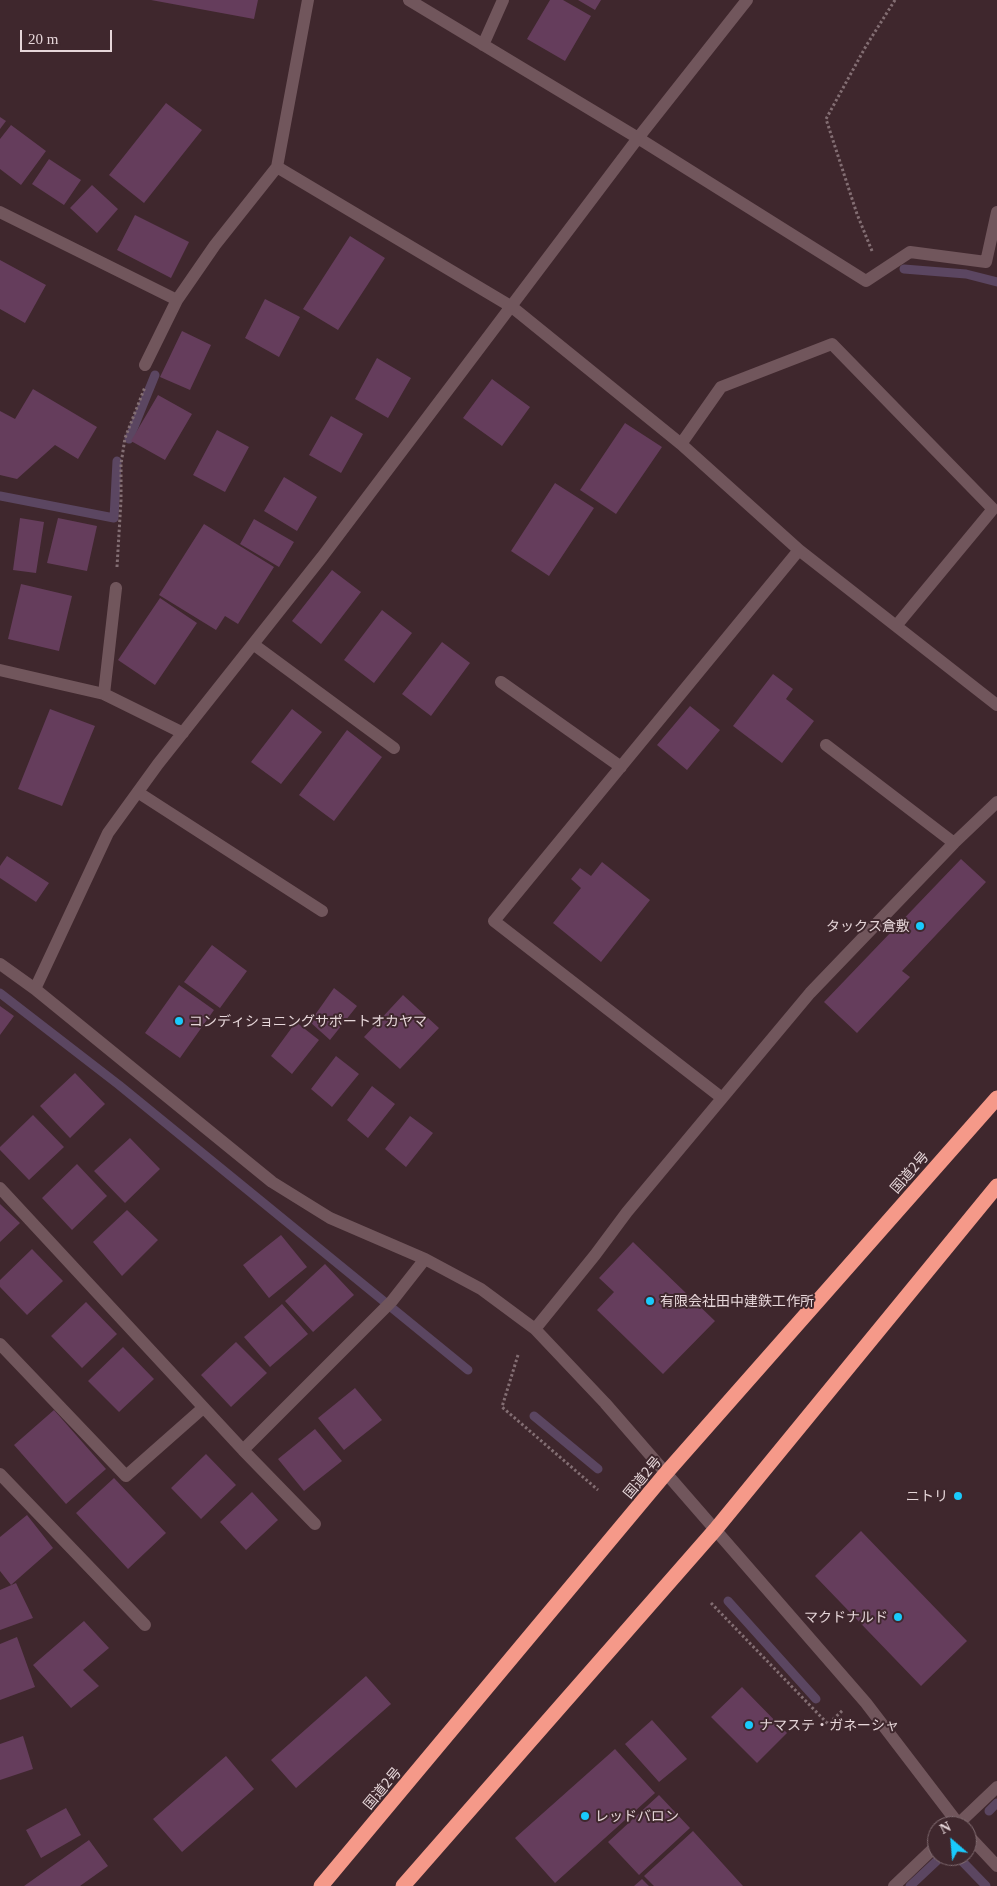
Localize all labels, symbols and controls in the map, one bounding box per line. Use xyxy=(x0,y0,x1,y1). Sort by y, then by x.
scale bar xyxy=(22,20,115,52)
text: 20 m xyxy=(28,31,58,47)
place label: タックス倉敷 xyxy=(826,918,910,934)
marker: タックス倉敷 xyxy=(914,920,926,932)
place label: コンディショニングサポートオカヤマ xyxy=(189,1013,427,1029)
marker: コンディショニングサポートオカヤマ xyxy=(173,1015,185,1027)
street label: 国道2号 xyxy=(886,1148,932,1196)
place label: 有限会社田中建鉄工作所 xyxy=(660,1293,814,1309)
marker: 有限会社田中建鉄工作所 xyxy=(644,1295,656,1307)
street label: 国道2号 xyxy=(620,1453,664,1501)
place label: ニトリ xyxy=(906,1488,948,1504)
marker: ニトリ xyxy=(952,1490,964,1502)
place label: マクドナルド xyxy=(804,1609,888,1625)
marker: マクドナルド xyxy=(892,1611,904,1623)
place label: ナマステ・ガネーシャ xyxy=(759,1717,899,1733)
marker: ナマステ・ガネーシャ xyxy=(743,1719,755,1731)
street label: 国道2号 xyxy=(360,1764,404,1812)
place label: レッドバロン xyxy=(595,1808,679,1824)
marker: レッドバロン xyxy=(579,1810,591,1822)
north arrow xyxy=(927,1816,977,1866)
text: N xyxy=(938,1819,953,1837)

